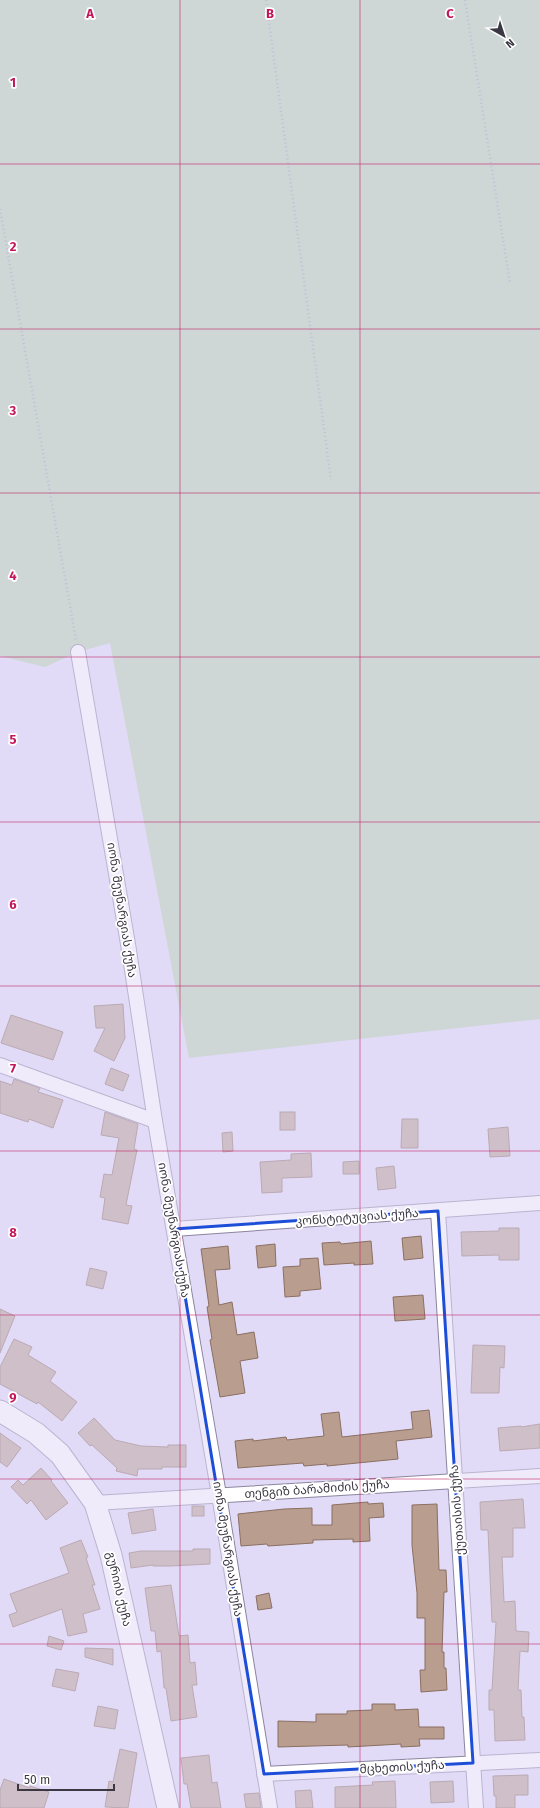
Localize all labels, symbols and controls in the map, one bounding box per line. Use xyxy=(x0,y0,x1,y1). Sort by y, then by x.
text: A xyxy=(85,6,94,21)
text: B xyxy=(266,6,274,21)
text: C xyxy=(446,6,454,21)
north arrow xyxy=(484,16,524,56)
text: N xyxy=(503,36,517,51)
text: 1 xyxy=(10,75,16,90)
text: 2 xyxy=(10,239,17,254)
text: 3 xyxy=(9,403,17,418)
text: 4 xyxy=(9,568,17,583)
text: 5 xyxy=(10,732,17,747)
street label: იონა მეუნარგიას ქუჩა xyxy=(104,841,140,979)
text: 6 xyxy=(9,897,17,912)
text: 7 xyxy=(10,1061,16,1076)
street label: იონა მეუნარგიას ქუჩა xyxy=(155,1161,193,1299)
street label: კონსტიტუციას ქუჩა xyxy=(295,1206,419,1228)
text: 8 xyxy=(9,1225,17,1240)
text: 9 xyxy=(9,1390,17,1405)
street label: ქუთაისის ქუჩა xyxy=(447,1464,467,1556)
street label: თენგიზ ბარამიძის ქუჩა xyxy=(244,1477,390,1501)
street label: იონა მეუნარგიას ქუჩა xyxy=(210,1480,246,1618)
street label: გურიის ქუჩა xyxy=(104,1550,134,1628)
street label: მცხეთის ქუჩა xyxy=(359,1758,445,1776)
scale bar xyxy=(18,1766,114,1792)
text: 50 m xyxy=(24,1773,50,1787)

